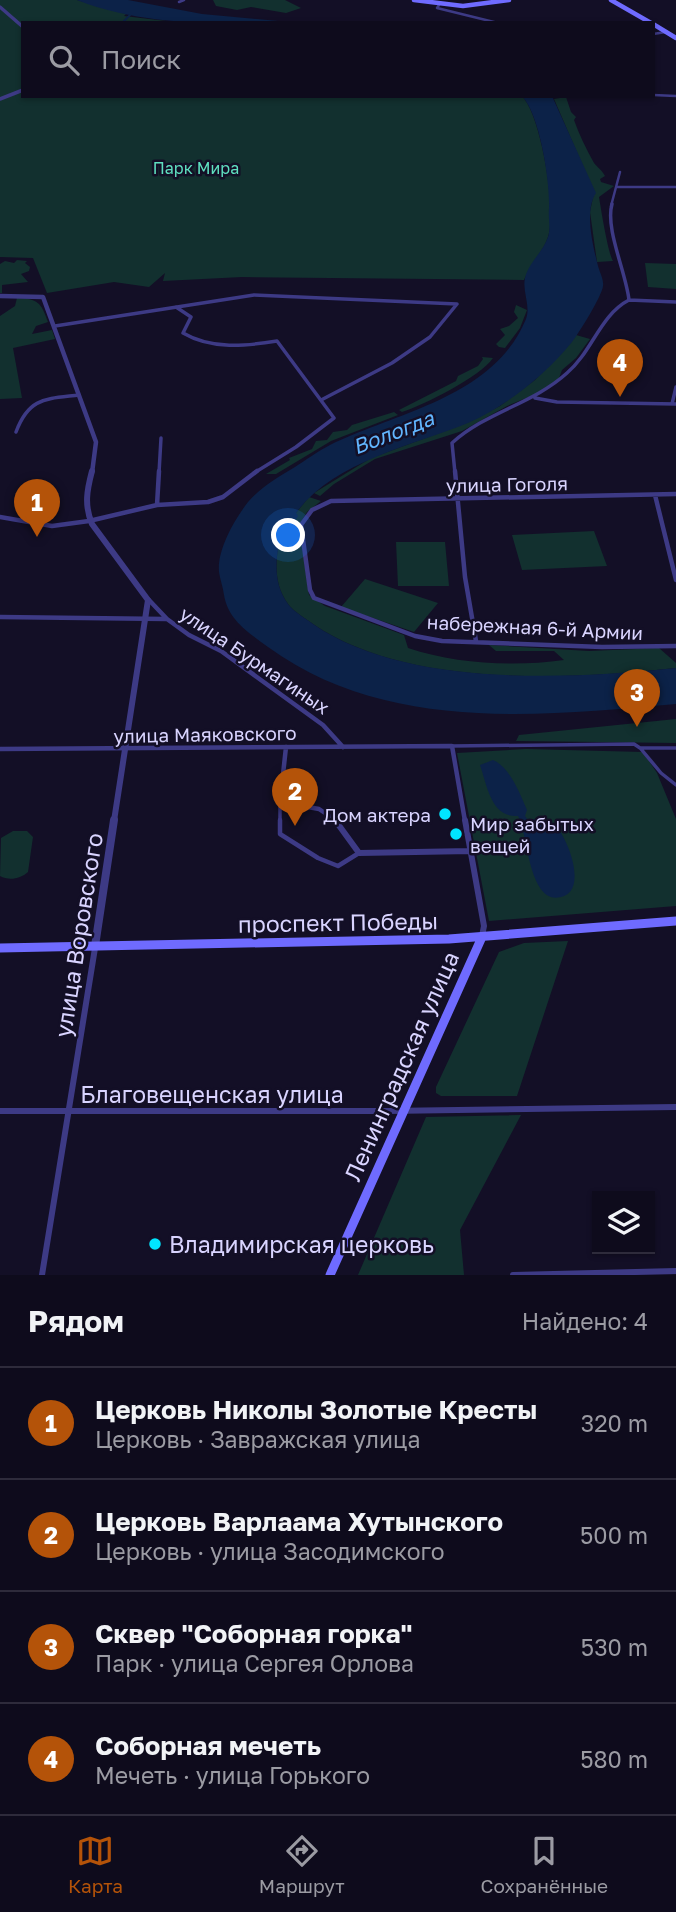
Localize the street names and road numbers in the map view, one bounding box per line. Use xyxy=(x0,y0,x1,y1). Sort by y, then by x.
street label: улица Гоголя xyxy=(446,471,568,497)
street label: улица Бурмагиных xyxy=(176,601,334,719)
street label: набережная 6-й Армии xyxy=(426,610,644,644)
street label: улица Маяковского xyxy=(113,721,297,747)
street label: улица Воровского xyxy=(48,831,108,1039)
street label: проспект Победы xyxy=(238,906,438,938)
street label: Ленинградская улица xyxy=(338,947,464,1185)
street label: Благовещенская улица xyxy=(80,1080,344,1108)

